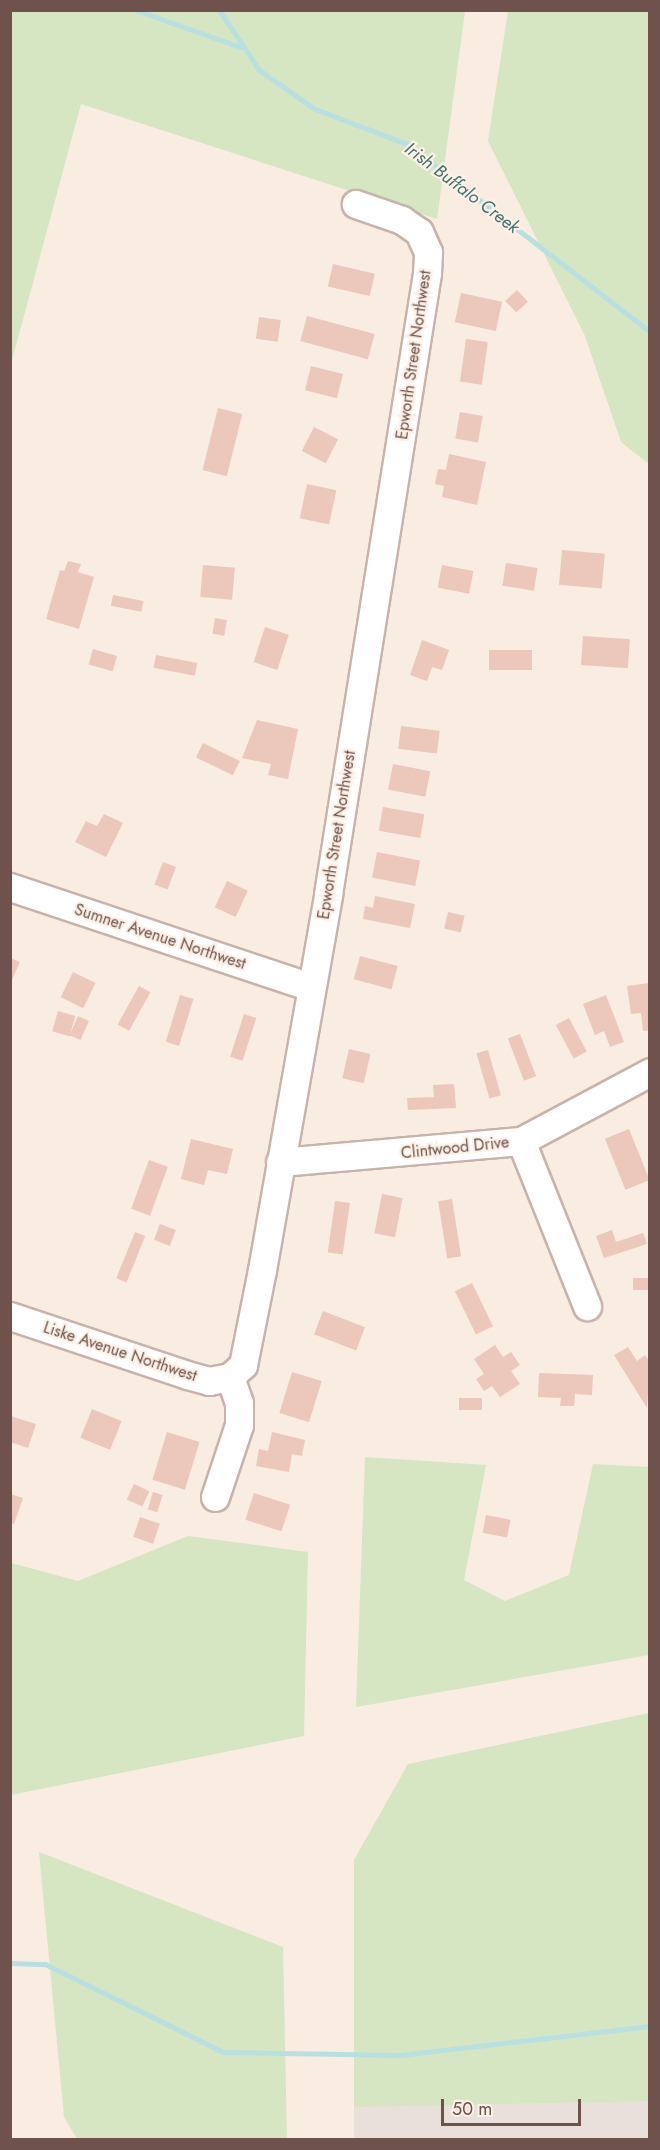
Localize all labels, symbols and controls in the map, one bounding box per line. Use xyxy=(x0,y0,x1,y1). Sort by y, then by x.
water label: Irish Buffalo Creek xyxy=(401,138,523,238)
street label: Epworth Street Northwest xyxy=(393,269,435,441)
street label: Epworth Street Northwest xyxy=(314,749,360,921)
street label: Sumner Avenue Northwest xyxy=(72,900,248,974)
street label: Clintwood Drive xyxy=(400,1133,510,1163)
street label: Liske Avenue Northwest xyxy=(41,1318,199,1386)
scale bar xyxy=(444,2087,584,2125)
text: 50 m xyxy=(452,2096,492,2122)

